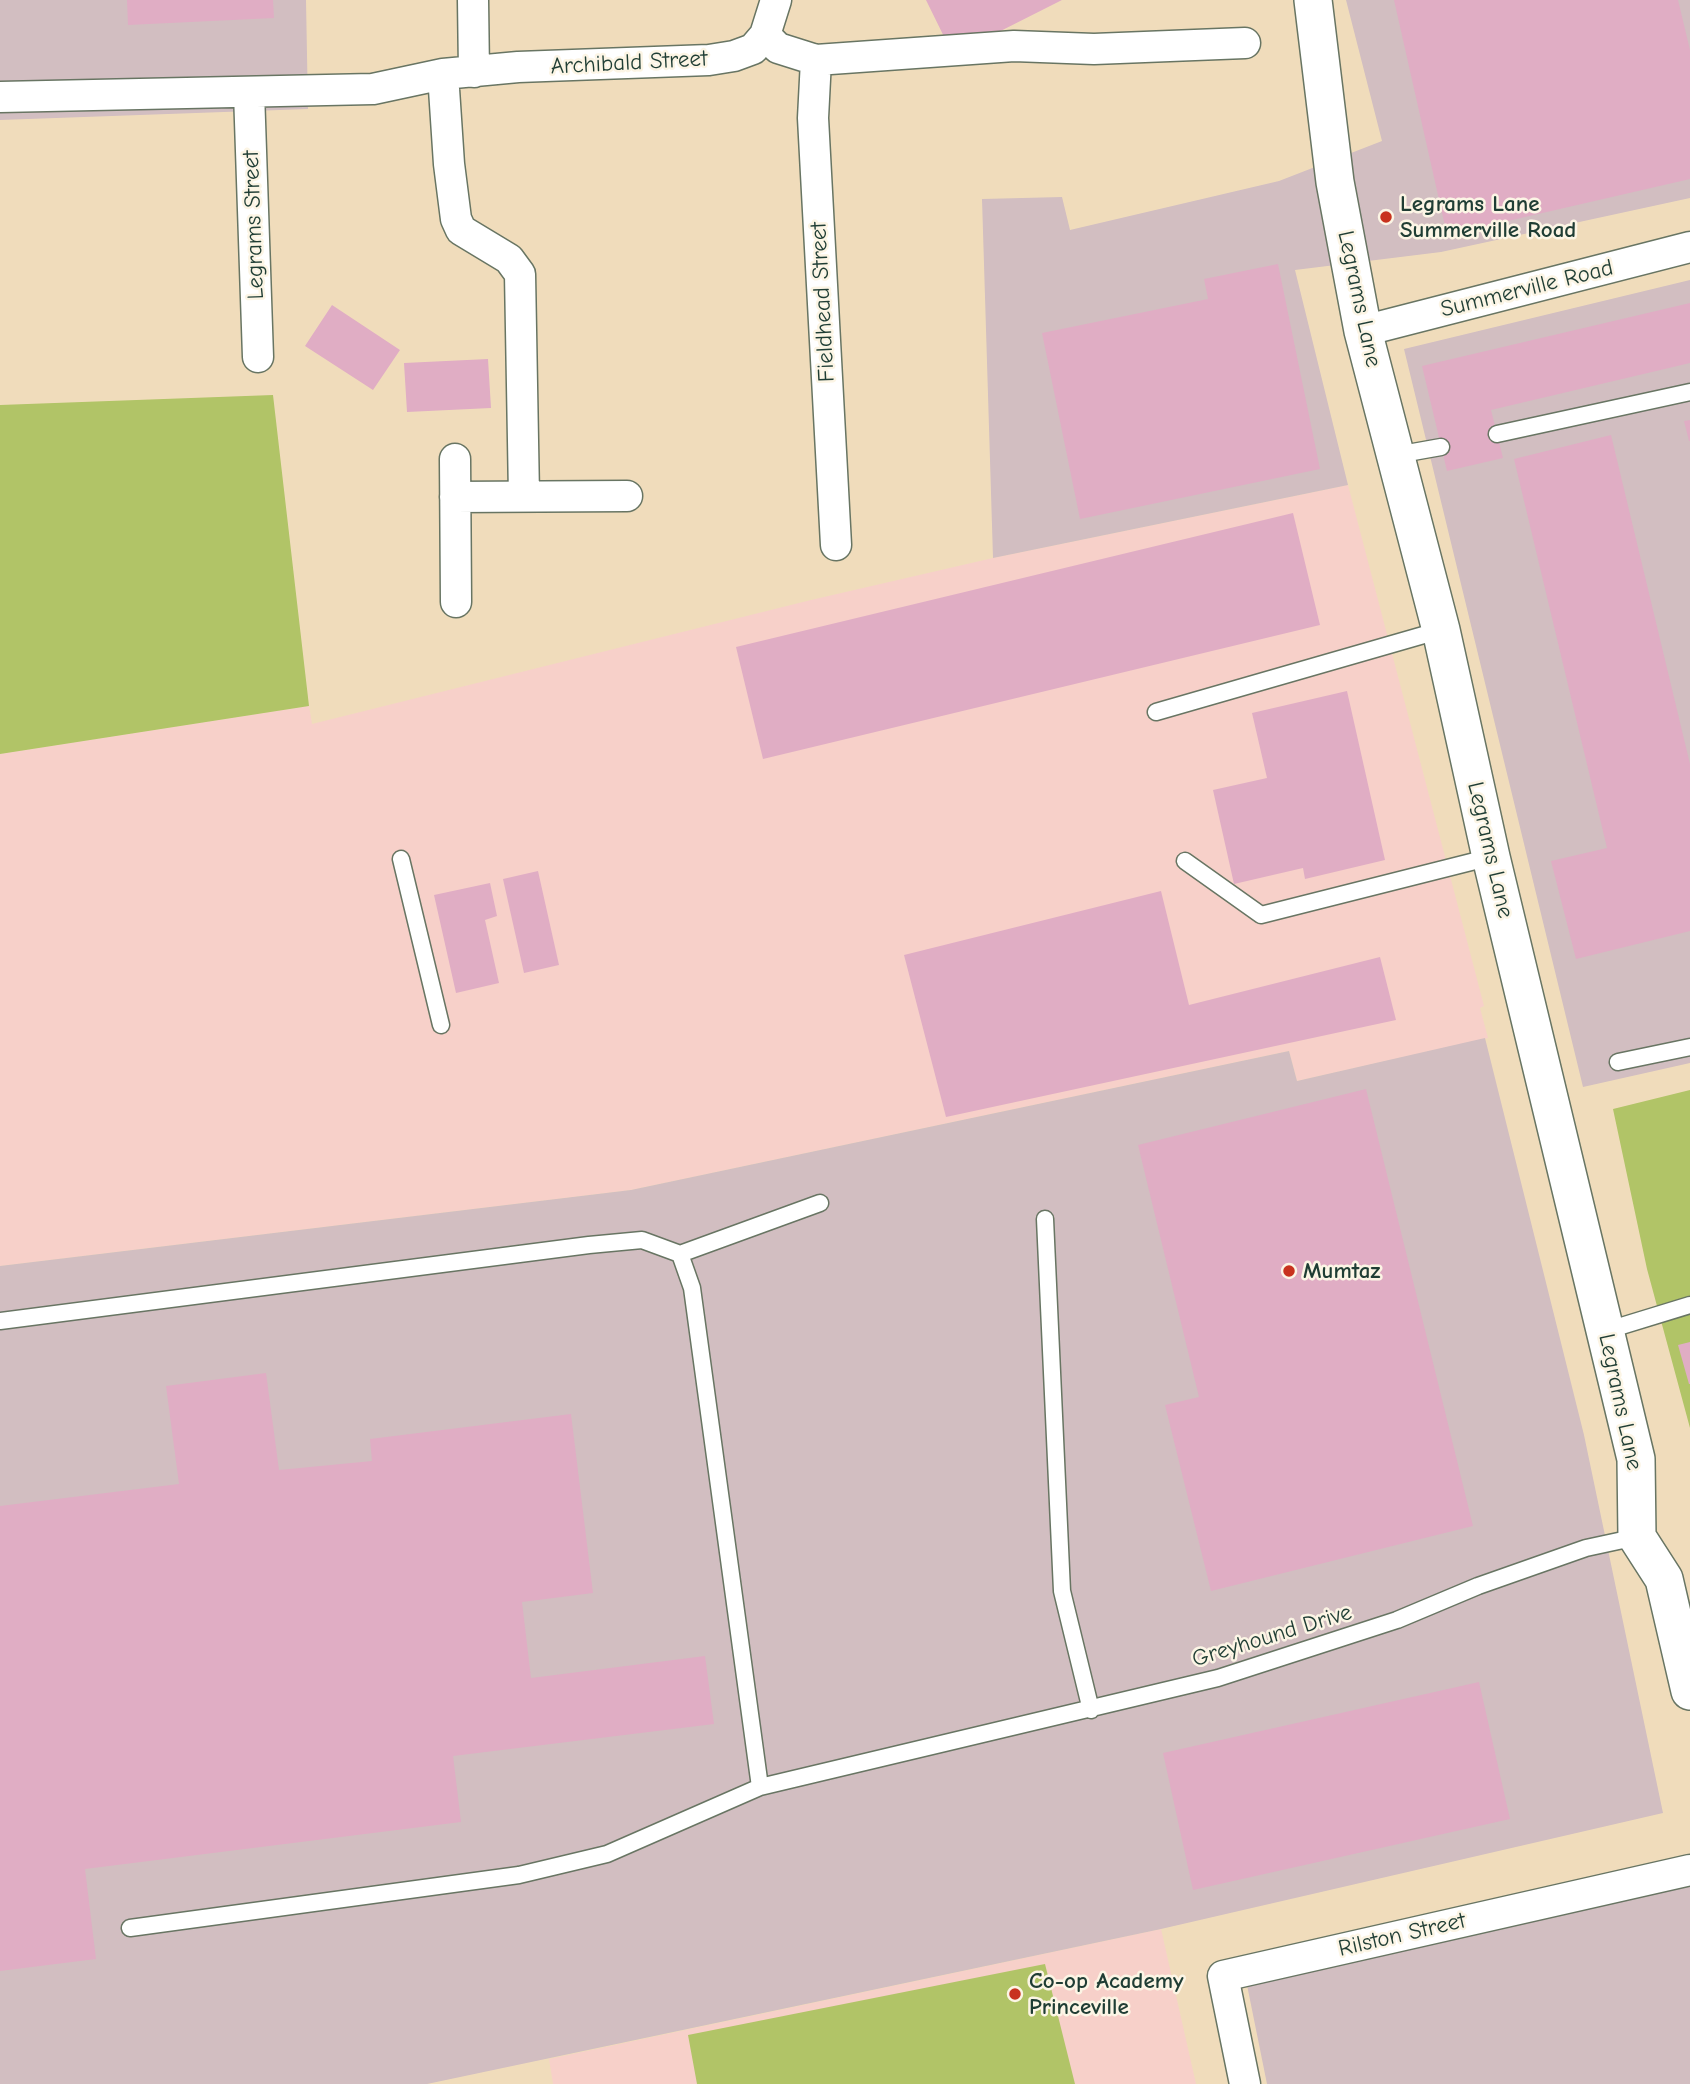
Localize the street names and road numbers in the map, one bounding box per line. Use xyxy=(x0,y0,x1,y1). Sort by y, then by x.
street label: Archibald Street xyxy=(550,45,708,81)
street label: Legrams Street xyxy=(238,150,270,300)
street label: Fieldhead Street xyxy=(805,221,841,383)
street label: Legrams Lane xyxy=(1331,228,1387,370)
street label: Summerville Road xyxy=(1438,254,1616,324)
street label: Legrams Lane xyxy=(1461,779,1519,921)
street label: Legrams Lane xyxy=(1592,1331,1648,1473)
street label: Greyhound Drive xyxy=(1189,1599,1355,1673)
street label: Rilston Street xyxy=(1336,1907,1468,1963)

